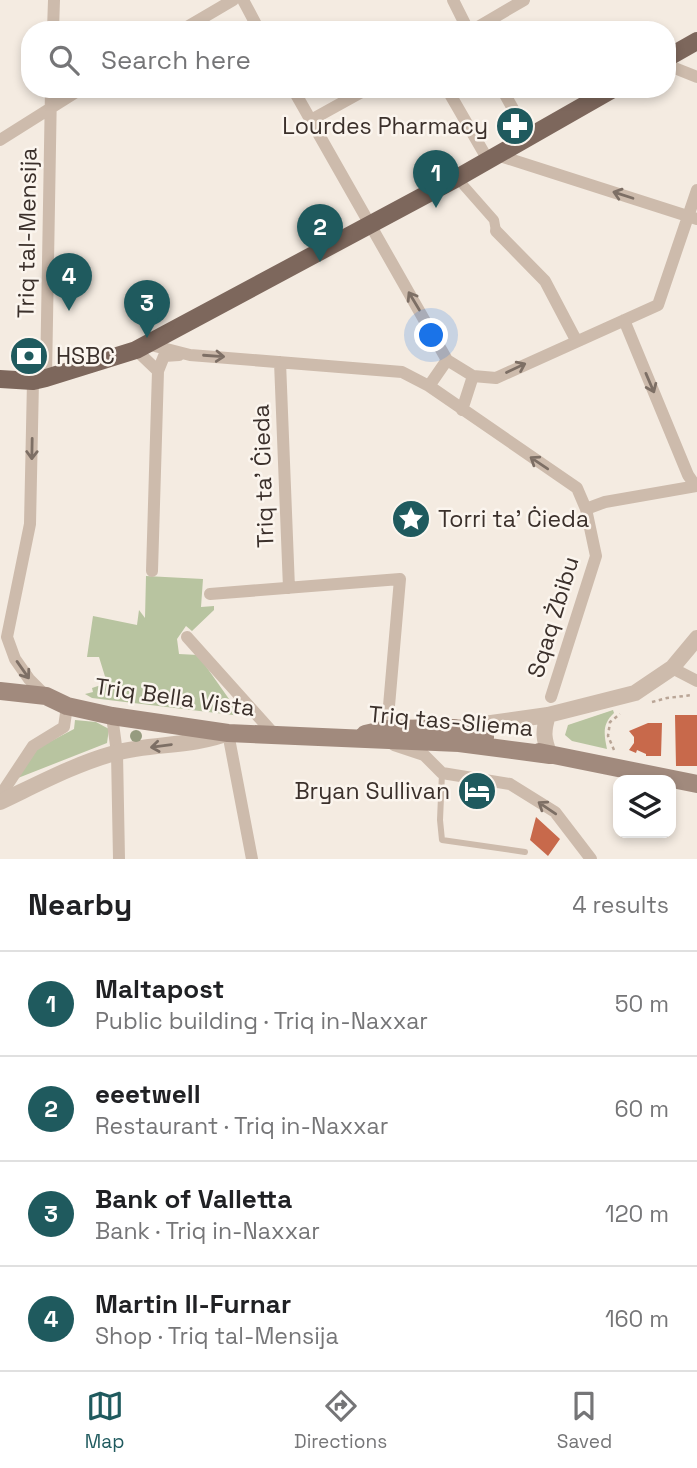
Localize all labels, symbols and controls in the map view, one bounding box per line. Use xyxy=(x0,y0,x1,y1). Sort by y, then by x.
search box xyxy=(21,21,676,98)
icon: search xyxy=(45,41,83,79)
text: Search here xyxy=(101,43,251,77)
pharmacy icon: Lourdes Pharmacy xyxy=(494,105,536,147)
place label: Lourdes Pharmacy xyxy=(282,111,488,141)
street label: Triq tal-Mensija xyxy=(11,147,43,319)
pin: 1 xyxy=(413,150,459,208)
one-way arrow xyxy=(612,188,634,201)
pin: 2 xyxy=(297,204,343,262)
pin: 4 xyxy=(46,253,92,311)
pin: 3 xyxy=(124,280,170,338)
one-way arrow xyxy=(407,291,421,311)
your location xyxy=(414,318,448,352)
bank icon: HSBC xyxy=(8,335,50,377)
place label: HSBC xyxy=(56,341,115,371)
one-way arrow xyxy=(202,350,225,363)
one-way arrow xyxy=(505,361,526,375)
one-way arrow xyxy=(644,371,657,393)
street label: Triq ta' Ċieda xyxy=(246,404,280,548)
one-way arrow xyxy=(25,437,38,460)
one-way arrow xyxy=(530,456,549,470)
place icon: Torri ta' Ċieda xyxy=(390,498,432,540)
place label: Torri ta' Ċieda xyxy=(438,504,589,534)
street label: Sqaq Żbibu xyxy=(520,553,586,681)
one-way arrow xyxy=(16,660,30,679)
street label: Triq Bella Vista xyxy=(93,671,257,723)
street label: Triq tas-Sliema xyxy=(367,699,535,743)
one-way arrow xyxy=(150,740,173,753)
hotel icon: Bryan Sullivan xyxy=(456,770,498,812)
map controls xyxy=(613,775,676,838)
button: layers xyxy=(613,775,676,838)
place label: Bryan Sullivan xyxy=(294,776,450,806)
one-way arrow xyxy=(538,801,557,815)
text: Nearby xyxy=(28,885,132,924)
text: 4 results xyxy=(572,890,669,920)
text: Maltapost xyxy=(95,972,224,1006)
text: 1 xyxy=(46,989,56,1019)
text: 50 m xyxy=(615,989,669,1019)
text: Public building · Triq in-Naxxar xyxy=(95,1006,428,1036)
text: eeetwell xyxy=(95,1077,201,1111)
text: 2 xyxy=(44,1094,58,1124)
text: 60 m xyxy=(614,1094,669,1124)
text: Restaurant · Triq in-Naxxar xyxy=(95,1111,388,1141)
text: Bank of Valletta xyxy=(95,1182,292,1216)
text: 3 xyxy=(44,1199,58,1229)
text: 120 m xyxy=(605,1199,669,1229)
text: Bank · Triq in-Naxxar xyxy=(95,1216,320,1246)
text: Martin Il-Furnar xyxy=(95,1287,291,1321)
text: 4 xyxy=(44,1304,58,1334)
text: 160 m xyxy=(605,1304,669,1334)
text: Shop · Triq tal-Mensija xyxy=(95,1321,339,1351)
tab: Map xyxy=(85,1387,124,1454)
tab: Directions xyxy=(294,1387,387,1454)
tab: Saved xyxy=(557,1387,612,1454)

